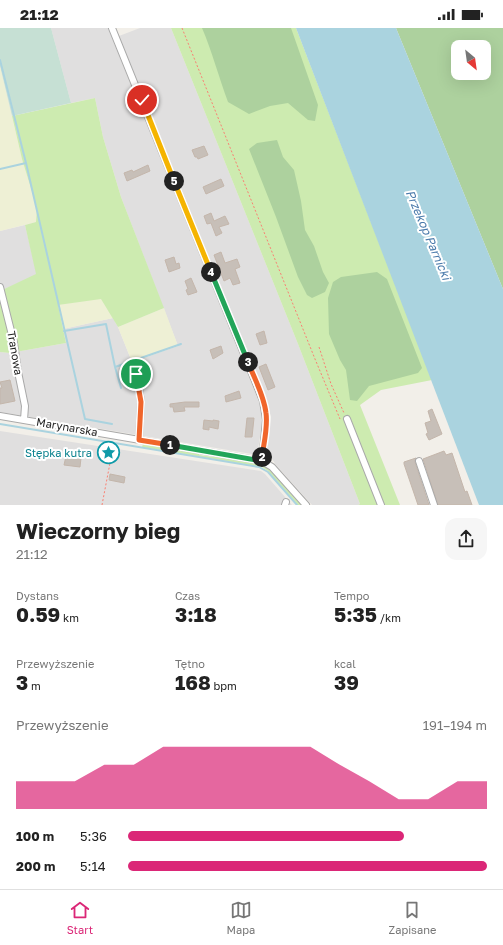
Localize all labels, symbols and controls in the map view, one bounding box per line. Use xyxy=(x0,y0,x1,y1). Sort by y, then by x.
text: 21:12 xyxy=(20,5,59,23)
north arrow xyxy=(451,40,491,80)
map controls xyxy=(451,40,491,80)
pin xyxy=(125,83,159,117)
icon: check xyxy=(131,89,153,111)
pin: 5 xyxy=(164,171,184,191)
text: 5 xyxy=(171,174,177,187)
water label: Przekop Parnicki xyxy=(403,188,455,284)
pin: 4 xyxy=(201,262,221,282)
text: 4 xyxy=(208,265,214,278)
street label: Tranowa xyxy=(5,330,26,376)
pin: 3 xyxy=(238,352,258,372)
text: 3 xyxy=(245,355,251,368)
pin xyxy=(119,357,153,391)
icon: arrive xyxy=(125,363,147,385)
street label: Marynarska xyxy=(35,415,99,438)
pin: 1 xyxy=(160,435,180,455)
text: 1 xyxy=(167,438,173,451)
place icon: Stępka kutra xyxy=(95,440,121,466)
place label: Stępka kutra xyxy=(25,446,92,459)
pin: 2 xyxy=(252,447,272,467)
text: 2 xyxy=(259,450,265,463)
text: Wieczorny bieg xyxy=(16,517,180,544)
button: share xyxy=(445,518,487,560)
text: 21:12 xyxy=(16,546,48,562)
text: Dystans xyxy=(16,589,59,602)
text: Czas xyxy=(175,589,200,602)
text: Tempo xyxy=(334,589,369,602)
text: 0.59 xyxy=(16,602,60,626)
text: 3:18 xyxy=(175,602,217,626)
text: 5:35 xyxy=(334,602,377,626)
text: km xyxy=(60,611,79,624)
text: /km xyxy=(377,611,401,624)
text: Przewyższenie xyxy=(16,657,94,670)
text: Tętno xyxy=(175,657,205,670)
text: kcal xyxy=(334,657,356,670)
text: 3 xyxy=(16,670,28,694)
text: 168 xyxy=(175,670,211,694)
text: 39 xyxy=(334,670,359,694)
text: m xyxy=(28,679,41,692)
text: bpm xyxy=(211,679,237,692)
text: Przewyższenie xyxy=(16,717,109,733)
text: 191–194 m xyxy=(423,717,487,733)
text: 100 m xyxy=(16,828,54,844)
text: 5:36 xyxy=(80,828,107,844)
text: 200 m xyxy=(16,858,55,874)
text: 5:14 xyxy=(80,858,106,874)
tab: Start xyxy=(67,899,93,936)
tab: Mapa xyxy=(226,899,255,936)
tab: Zapisane xyxy=(389,899,436,936)

